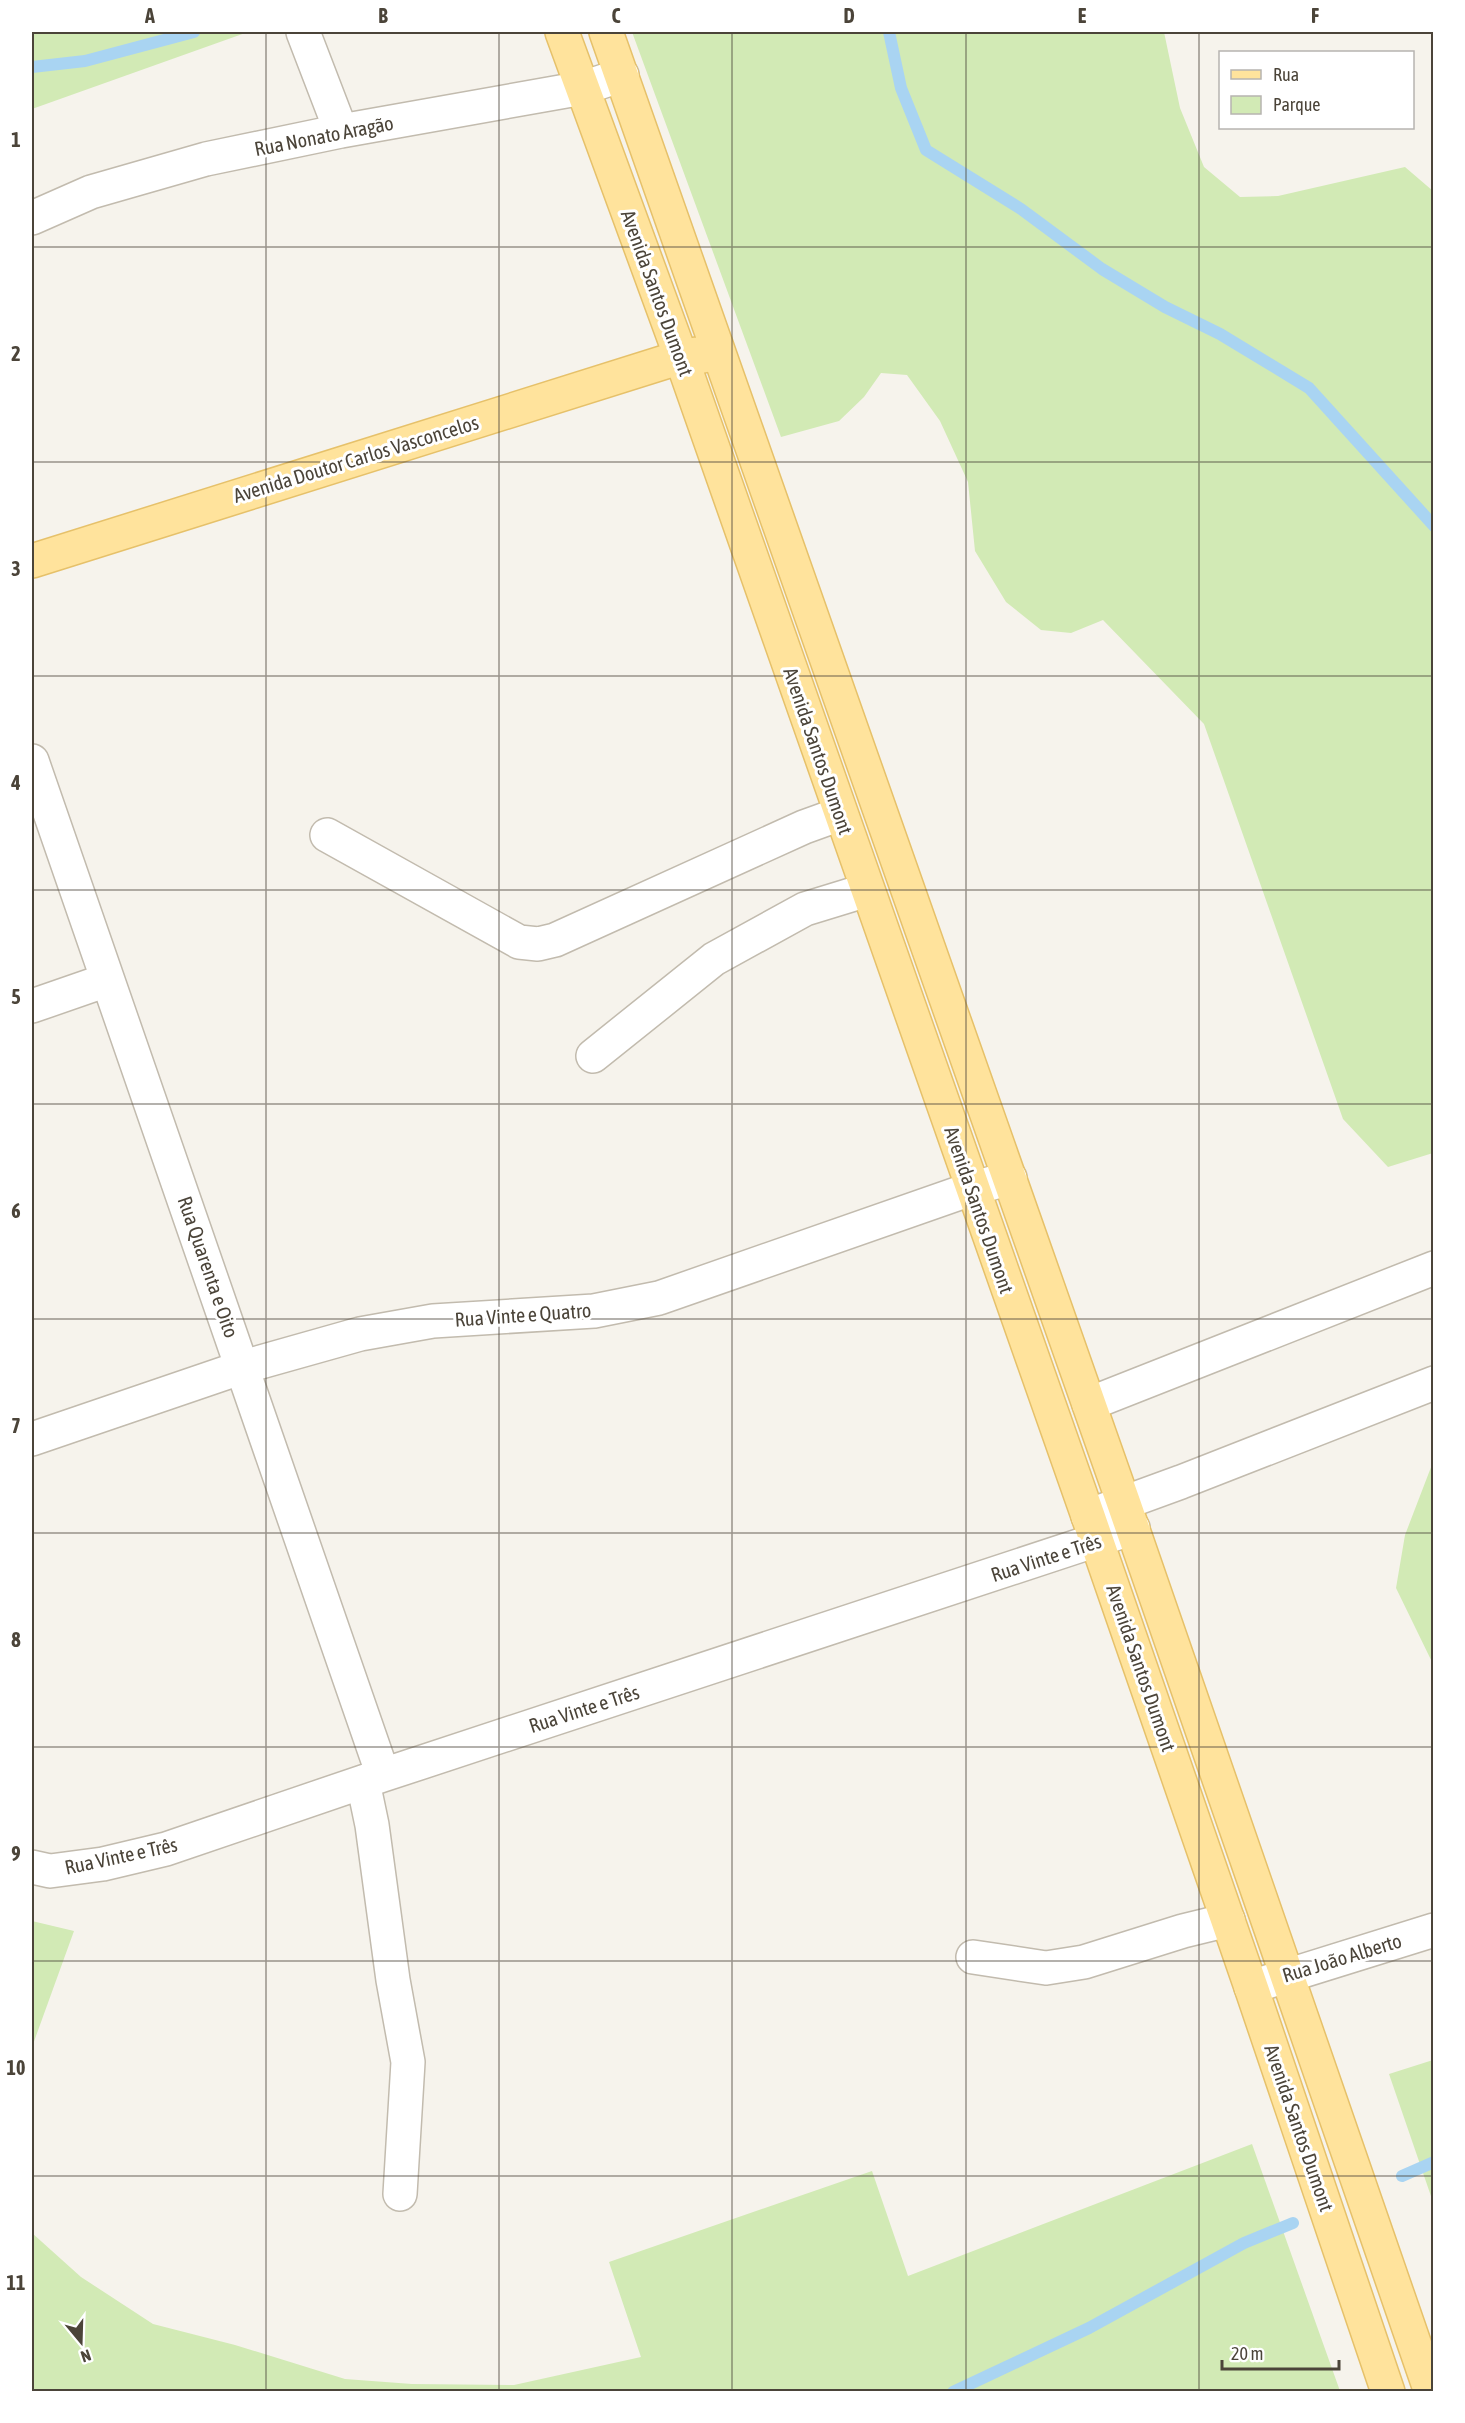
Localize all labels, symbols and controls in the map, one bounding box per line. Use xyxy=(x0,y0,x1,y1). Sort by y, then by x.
text: A xyxy=(144,4,155,27)
text: B xyxy=(378,4,388,27)
text: C xyxy=(612,4,621,27)
text: D xyxy=(843,4,855,27)
text: E xyxy=(1078,4,1087,27)
text: F xyxy=(1311,4,1319,27)
legend xyxy=(1219,51,1414,129)
text: Rua xyxy=(1273,64,1299,85)
text: Parque xyxy=(1273,94,1321,115)
street label: Rua Nonato Aragão xyxy=(252,111,395,160)
text: 1 xyxy=(11,128,21,151)
street label: Avenida Santos Dumont xyxy=(617,207,698,379)
text: 2 xyxy=(11,342,21,365)
street label: Avenida Doutor Carlos Vasconcelos xyxy=(230,410,481,507)
text: 3 xyxy=(11,557,21,580)
street label: Avenida Santos Dumont xyxy=(779,664,858,838)
text: 4 xyxy=(10,771,21,794)
text: 5 xyxy=(11,985,21,1008)
street label: Avenida Santos Dumont xyxy=(940,1123,1019,1297)
street label: Rua Quarenta e Oito xyxy=(174,1193,243,1340)
text: 6 xyxy=(11,1199,21,1222)
street label: Rua Vinte e Quatro xyxy=(454,1298,592,1331)
text: 7 xyxy=(11,1414,21,1437)
street label: Rua Vinte e Três xyxy=(988,1529,1104,1586)
street label: Avenida Santos Dumont xyxy=(1102,1581,1181,1755)
text: 8 xyxy=(11,1628,21,1651)
street label: Rua Vinte e Três xyxy=(526,1680,642,1737)
street label: Rua Vinte e Três xyxy=(62,1832,179,1879)
text: 9 xyxy=(11,1842,21,1865)
street label: Rua João Alberto xyxy=(1280,1929,1404,1987)
street label: Avenida Santos Dumont xyxy=(1260,2041,1339,2215)
text: 10 xyxy=(7,2056,25,2079)
text: 11 xyxy=(7,2271,25,2294)
north arrow xyxy=(51,2312,111,2372)
scale bar xyxy=(1222,2333,1339,2371)
text: 20 m xyxy=(1231,2343,1263,2364)
text: N xyxy=(78,2346,93,2366)

